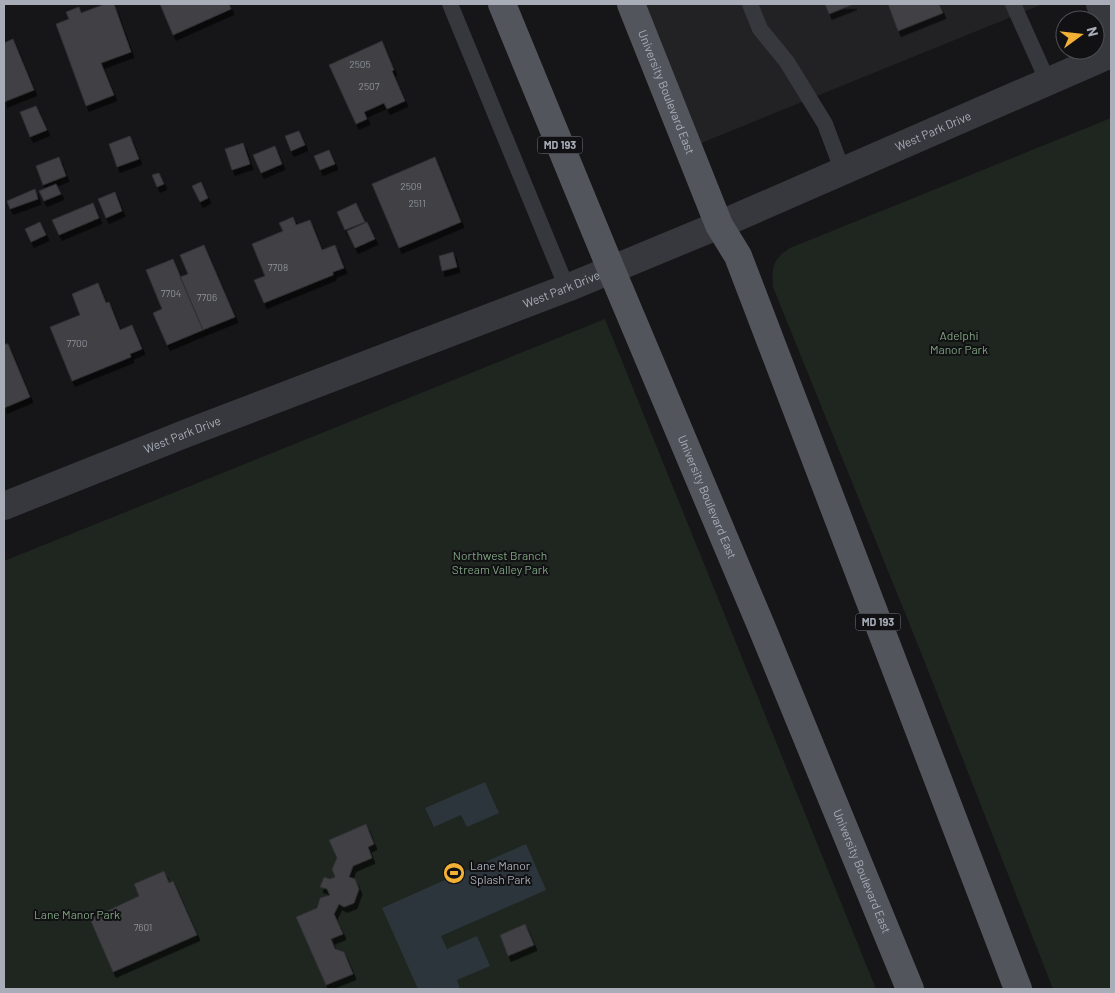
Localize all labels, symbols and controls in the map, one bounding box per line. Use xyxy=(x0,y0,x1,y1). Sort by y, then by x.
north arrow xyxy=(1055,10,1105,60)
text: N xyxy=(1084,25,1102,38)
street label: University Boulevard East xyxy=(636,28,698,156)
house number: 2505 xyxy=(349,58,371,70)
house number: 2507 xyxy=(359,80,380,92)
street label: West Park Drive xyxy=(893,108,973,153)
road number: MD 193 xyxy=(538,136,582,154)
house number: 2509 xyxy=(400,180,422,192)
house number: 2511 xyxy=(408,197,426,209)
house number: 7708 xyxy=(268,261,288,273)
street label: West Park Drive xyxy=(521,267,602,310)
house number: 7704 xyxy=(161,287,181,299)
house number: 7706 xyxy=(197,291,217,303)
park label: Adelphi Manor Park xyxy=(930,328,988,356)
house number: 7700 xyxy=(67,337,87,349)
street label: West Park Drive xyxy=(141,413,223,456)
street label: University Boulevard East xyxy=(676,433,740,561)
park label: Northwest Branch Stream Valley Park xyxy=(452,548,548,576)
road number: MD 193 xyxy=(856,614,900,630)
street label: University Boulevard East xyxy=(831,807,894,935)
place label: Lane Manor Splash Park xyxy=(470,858,531,886)
sports icon: Lane Manor Splash Park xyxy=(442,861,466,885)
park label: Lane Manor Park xyxy=(34,907,120,921)
house number: 7601 xyxy=(134,921,152,933)

